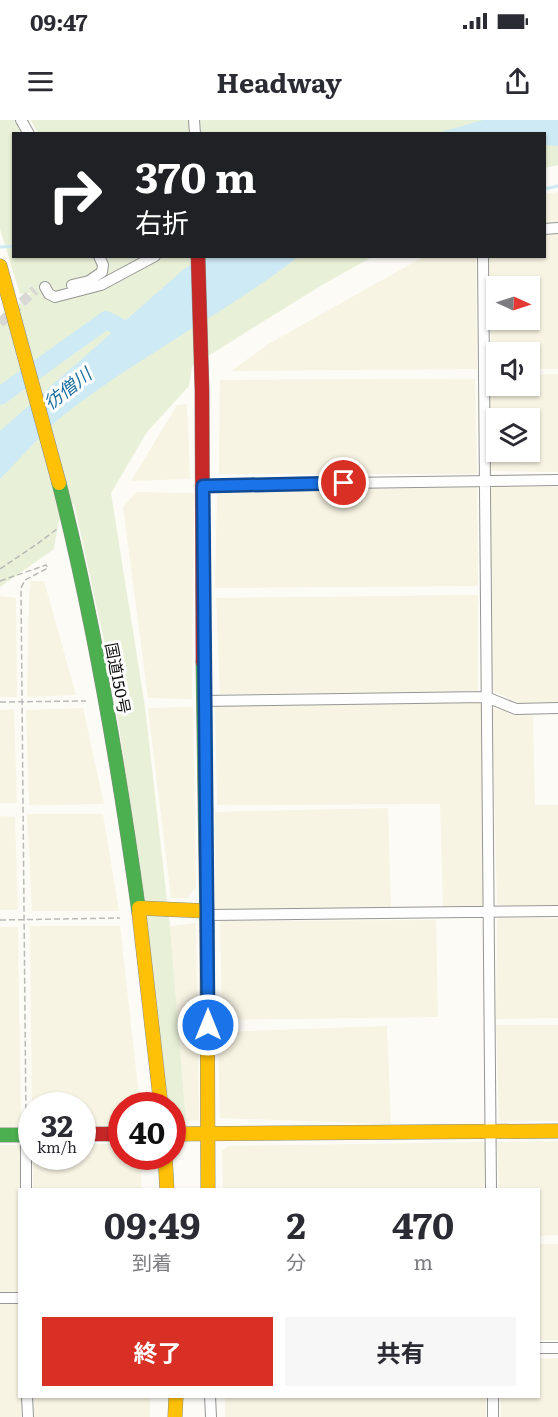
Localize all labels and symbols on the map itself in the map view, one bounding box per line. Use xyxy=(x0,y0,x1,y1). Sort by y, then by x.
north arrow xyxy=(486,276,540,330)
water label: 彷僧川 xyxy=(37,360,98,415)
pin xyxy=(318,457,369,508)
street label: 国道150号 xyxy=(100,640,138,716)
position arrow xyxy=(176,993,240,1057)
speed limit sign: 40 xyxy=(108,1092,186,1170)

